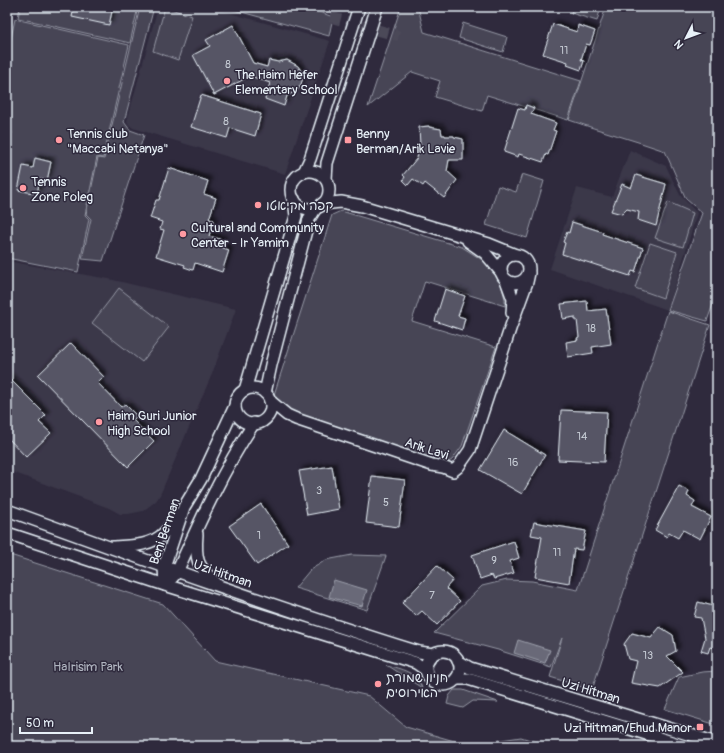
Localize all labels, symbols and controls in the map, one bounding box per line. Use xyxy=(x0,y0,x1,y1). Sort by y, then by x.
north arrow xyxy=(666,18,706,58)
text: N xyxy=(671,37,686,51)
house number: 11 xyxy=(560,44,568,57)
house number: 8 xyxy=(225,58,231,71)
place label: The Haim Hefer Elementary School xyxy=(235,67,338,98)
marker: The Haim Hefer Elementary School xyxy=(222,76,232,86)
house number: 8 xyxy=(223,115,229,128)
place label: Tennis club "Maccabi Netanya" xyxy=(67,126,169,157)
place label: Benny Berman/Arik Lavie xyxy=(356,126,456,157)
marker: Tennis club "Maccabi Netanya" xyxy=(54,135,64,145)
marker: Benny Berman/Arik Lavie xyxy=(343,135,353,145)
place label: Tennis Zone Poleg xyxy=(31,174,93,205)
marker: Tennis Zone Poleg xyxy=(18,183,28,193)
place label: קפה מקיאטו xyxy=(266,198,333,214)
marker: קפה מקיאטו xyxy=(253,200,263,210)
place label: Cultural and Community Center - Ir Yamim xyxy=(191,220,324,251)
marker: Cultural and Community Center - Ir Yamim xyxy=(178,229,188,239)
house number: 18 xyxy=(586,322,596,335)
place label: Haim Guri Junior High School xyxy=(107,408,197,439)
marker: Haim Guri Junior High School xyxy=(94,417,104,427)
house number: 14 xyxy=(577,430,588,443)
street label: Arik Lavi xyxy=(403,434,451,464)
house number: 16 xyxy=(508,456,518,469)
house number: 3 xyxy=(316,484,322,497)
street label: Beni Berman xyxy=(146,496,184,567)
house number: 5 xyxy=(383,496,389,509)
house number: 1 xyxy=(257,529,261,542)
house number: 11 xyxy=(553,546,561,559)
house number: 9 xyxy=(491,554,497,567)
street label: Uzi Hitman xyxy=(191,556,254,591)
house number: 7 xyxy=(429,589,435,602)
house number: 13 xyxy=(643,649,653,662)
park label: HaIrisim Park xyxy=(53,659,123,675)
place label: חניון שמורת האירוסים xyxy=(386,670,448,701)
street label: Uzi Hitman xyxy=(559,674,622,708)
marker: חניון שמורת האירוסים xyxy=(373,679,383,689)
scale bar xyxy=(20,709,92,735)
text: 50 m xyxy=(26,716,54,731)
place label: Uzi Hitman/Ehud Manor xyxy=(564,720,692,736)
marker: Uzi Hitman/Ehud Manor xyxy=(695,722,705,732)

